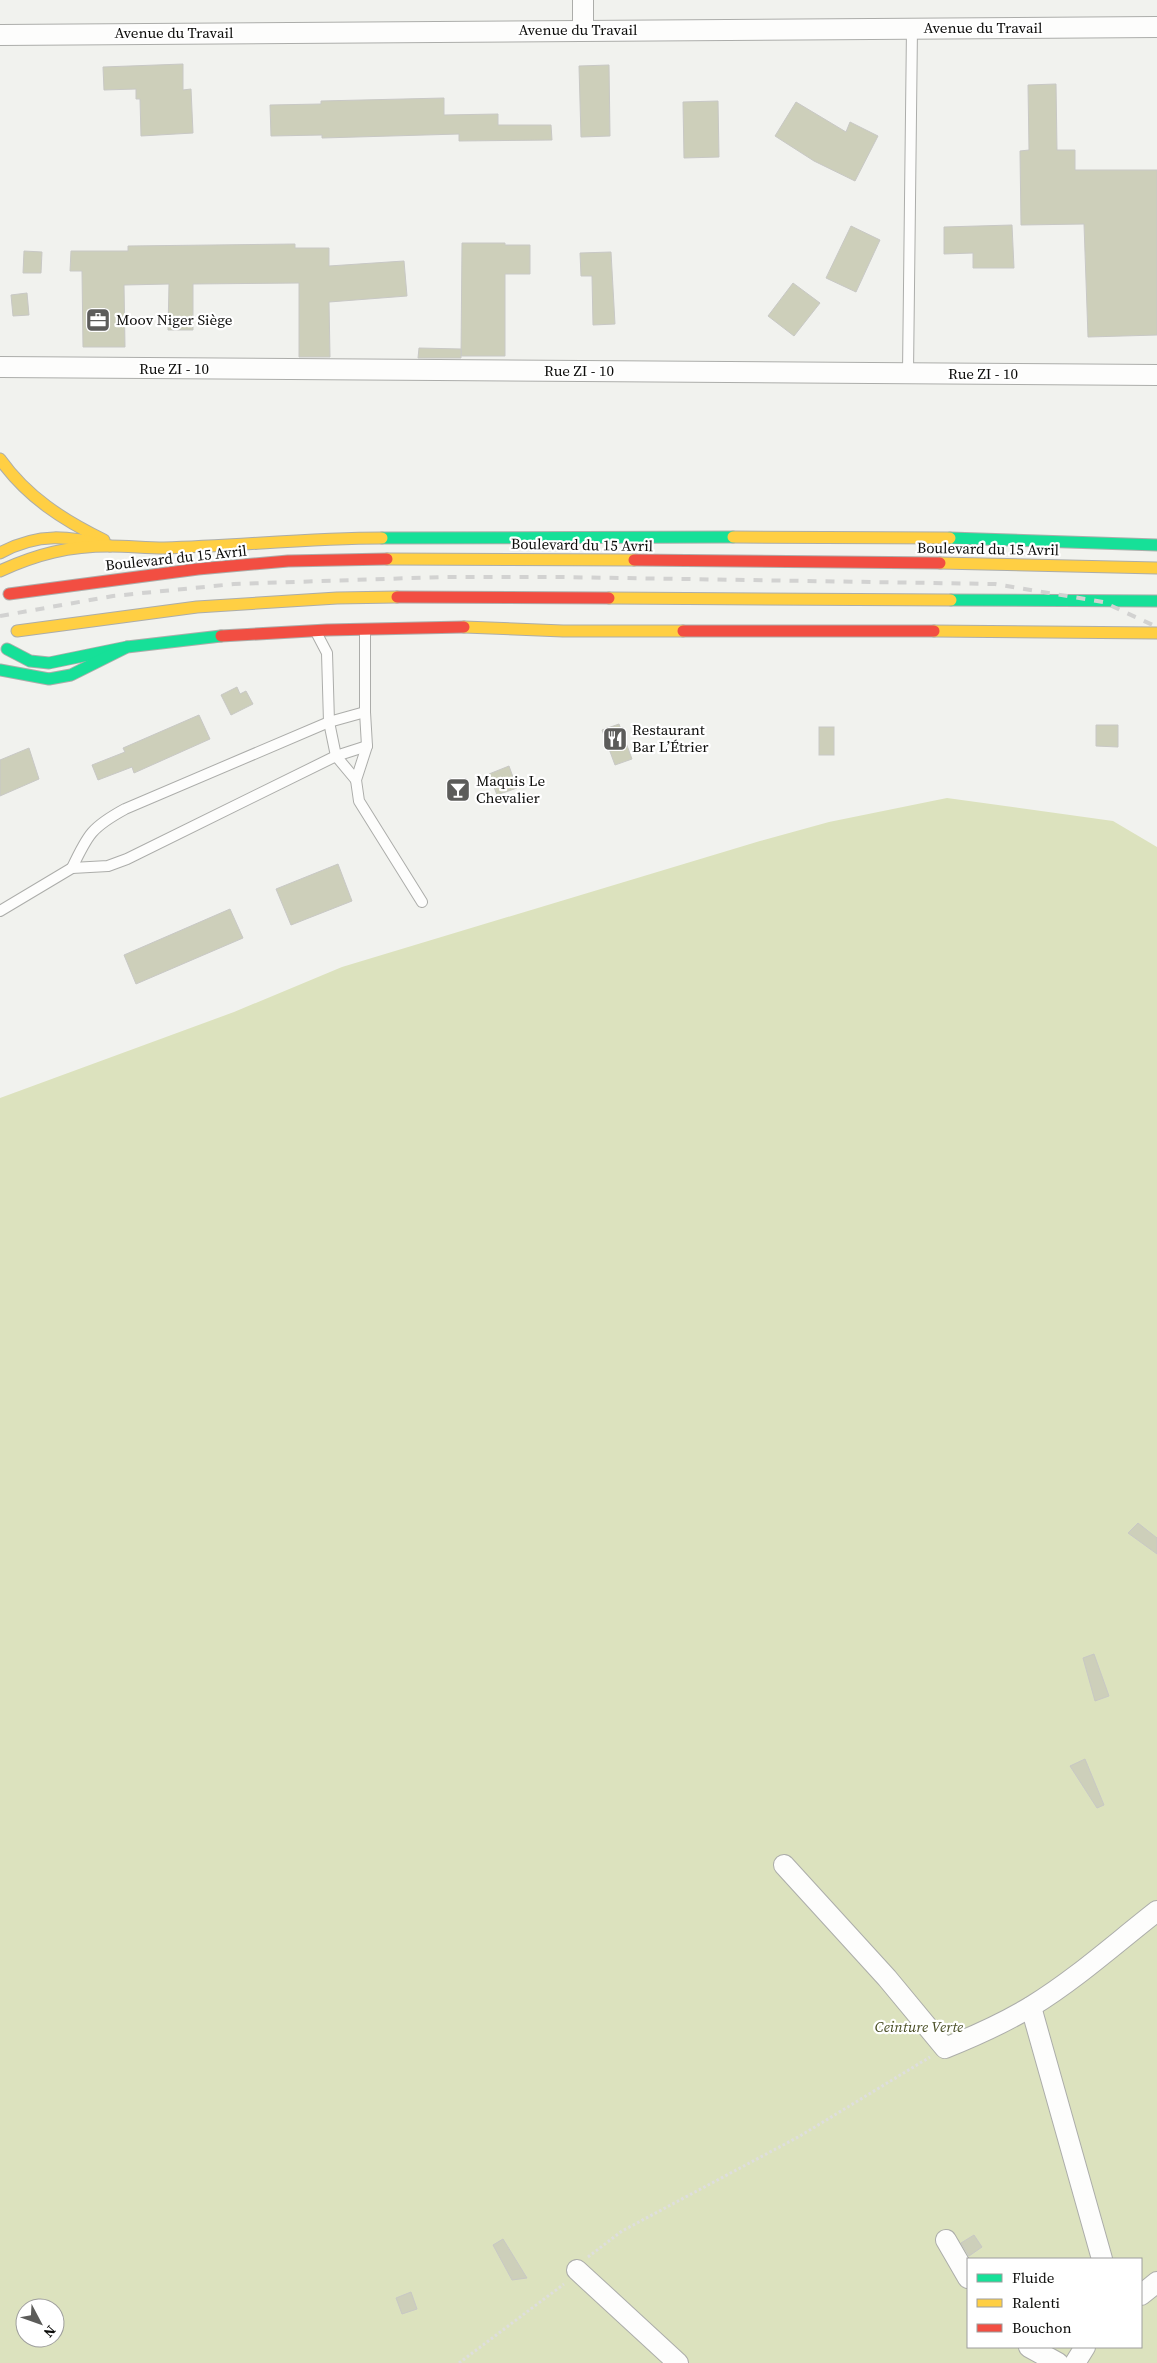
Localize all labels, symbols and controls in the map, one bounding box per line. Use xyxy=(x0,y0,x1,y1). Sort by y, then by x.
street label: Avenue du Travail xyxy=(923,17,1043,38)
street label: Avenue du Travail xyxy=(518,19,638,40)
street label: Avenue du Travail xyxy=(114,22,234,43)
office icon: Moov Niger Siège xyxy=(85,307,111,333)
place label: Moov Niger Siège xyxy=(116,309,233,330)
street label: Rue ZI - 10 xyxy=(139,358,209,379)
street label: Rue ZI - 10 xyxy=(544,360,614,381)
street label: Rue ZI - 10 xyxy=(948,363,1018,384)
street label: Boulevard du 15 Avril xyxy=(511,533,654,556)
street label: Boulevard du 15 Avril xyxy=(917,537,1060,560)
street label: Boulevard du 15 Avril xyxy=(104,540,248,575)
place label: Restaurant Bar L’Étrier xyxy=(632,719,709,757)
restaurant icon: Restaurant Bar L’Étrier xyxy=(602,726,628,752)
place label: Maquis Le Chevalier xyxy=(476,770,545,808)
bar icon: Maquis Le Chevalier xyxy=(445,777,471,803)
park label: Ceinture Verte xyxy=(875,2016,963,2037)
legend xyxy=(967,2258,1142,2348)
text: Fluide xyxy=(1012,2267,1055,2288)
text: Ralenti xyxy=(1012,2292,1060,2313)
north arrow xyxy=(15,2298,65,2348)
text: Bouchon xyxy=(1012,2317,1072,2338)
text: N xyxy=(39,2321,61,2342)

